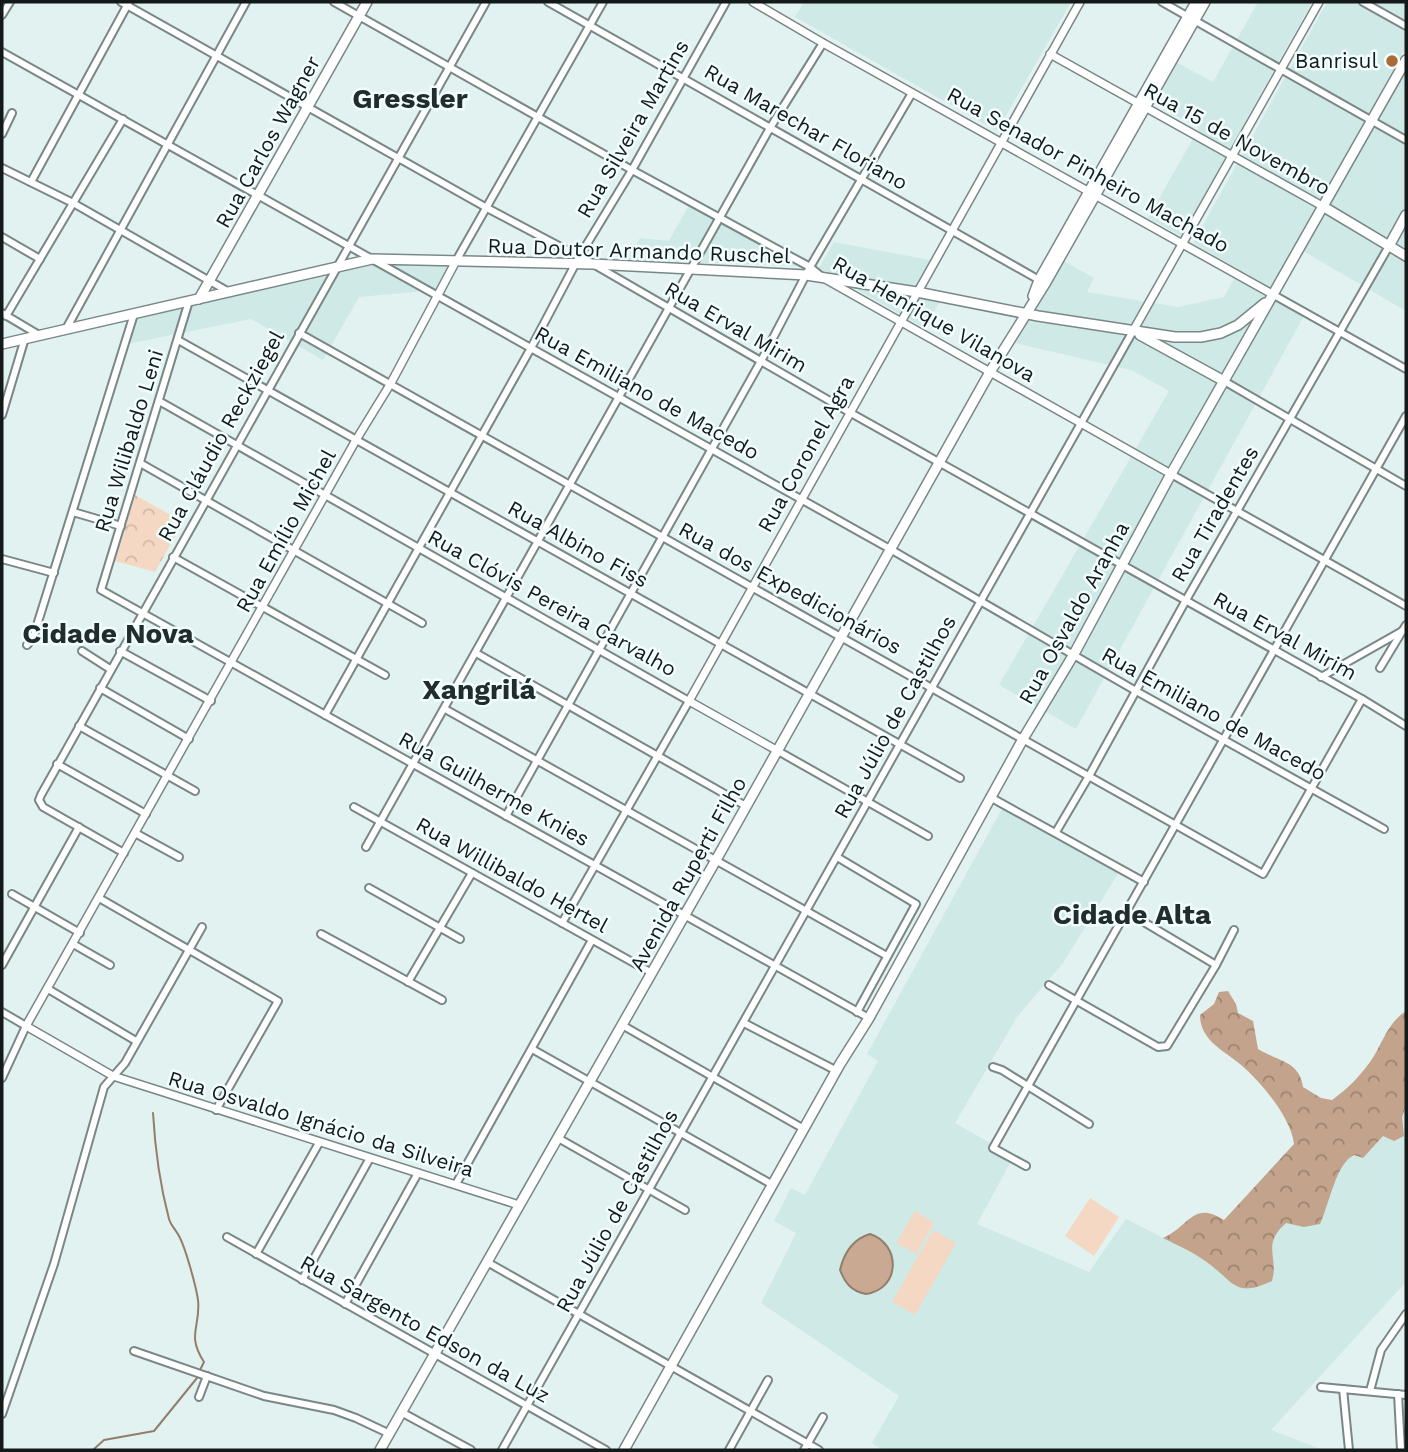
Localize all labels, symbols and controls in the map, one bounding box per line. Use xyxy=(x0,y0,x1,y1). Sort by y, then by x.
street label: Rua Silveira Martins xyxy=(571,35,694,222)
place label: Banrisul xyxy=(1295,48,1379,73)
street label: Rua Carlos Wagner xyxy=(210,51,325,232)
marker: Banrisul xyxy=(1384,53,1400,69)
street label: Rua Marechar Floriano xyxy=(700,58,912,195)
street label: Rua 15 de Novembro xyxy=(1139,77,1335,200)
street label: Rua Senador Pinheiro Machado xyxy=(943,81,1234,258)
district label: Gressler xyxy=(352,82,468,115)
street label: Rua Doutor Armando Ruschel xyxy=(487,233,791,268)
street label: Rua Henrique Vilanova xyxy=(828,250,1040,387)
street label: Rua Erval Mirim xyxy=(661,276,812,377)
street label: Rua Emiliano de Macedo xyxy=(531,320,764,465)
street label: Rua Cláudio Reckziegel xyxy=(152,325,289,546)
street label: Rua Wilibaldo Leni xyxy=(89,346,168,535)
street label: Rua Coronel Agra xyxy=(752,371,859,537)
street label: Rua Tiradentes xyxy=(1166,441,1264,586)
street label: Rua Emílio Michel xyxy=(230,444,341,617)
street label: Rua Albino Fiss xyxy=(504,495,653,592)
street label: Rua dos Expedicionários xyxy=(675,516,906,659)
street label: Rua Osvaldo Aranha xyxy=(1013,517,1134,708)
street label: Rua Clóvis Pereira Carvalho xyxy=(424,524,681,681)
street label: Rua Erval Mirim xyxy=(1209,586,1361,685)
street label: Rua Júlio de Castilhos xyxy=(828,611,961,823)
district label: Cidade Nova xyxy=(22,617,195,650)
street label: Rua Emiliano de Macedo xyxy=(1098,641,1331,786)
district label: Xangrilá xyxy=(422,673,537,706)
street label: Rua Guilherme Knies xyxy=(395,726,594,851)
street label: Avenida Ruperti Filho xyxy=(624,772,751,975)
street label: Rua Willibaldo Hertel xyxy=(412,811,613,938)
district label: Cidade Alta xyxy=(1053,898,1212,931)
street label: Rua Osvaldo Ignácio da Silveira xyxy=(165,1065,477,1182)
street label: Rua Júlio de Castilhos xyxy=(550,1105,683,1317)
street label: Rua Sargento Edson da Luz xyxy=(296,1249,554,1408)

